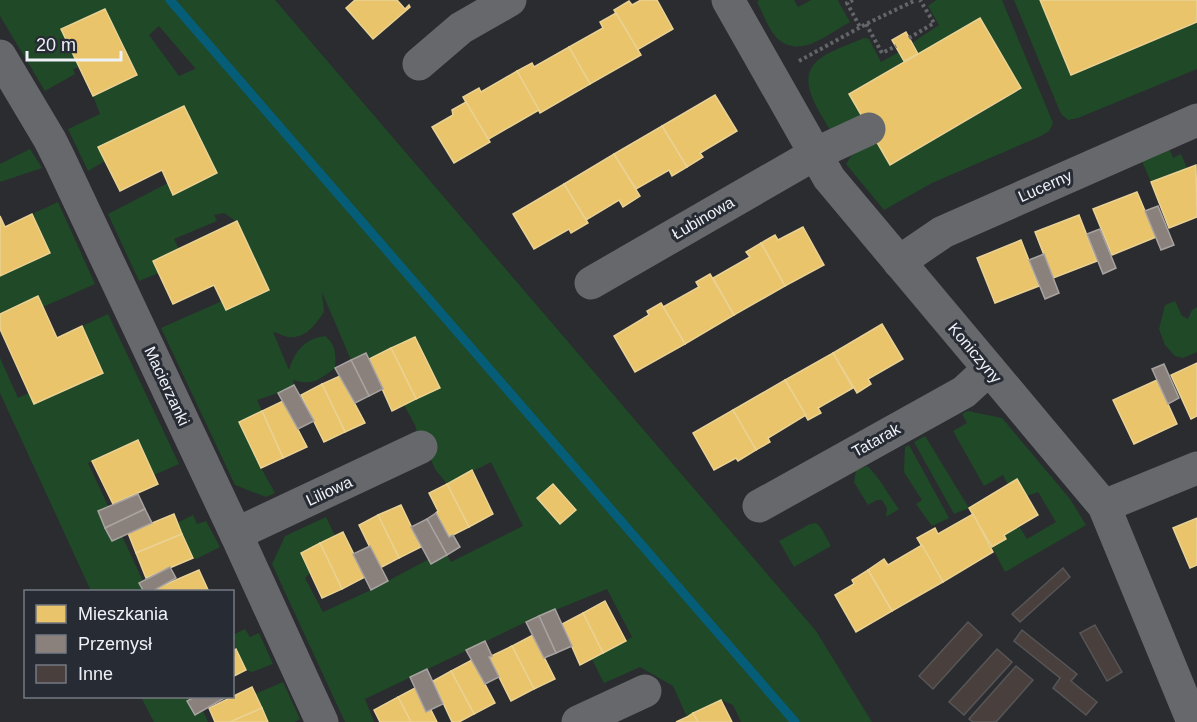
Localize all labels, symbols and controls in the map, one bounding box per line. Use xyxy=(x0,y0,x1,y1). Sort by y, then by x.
scale bar xyxy=(27,24,122,62)
text: 20 m xyxy=(36,35,76,55)
street label: Lucerny xyxy=(1016,167,1074,205)
street label: Łubinowa xyxy=(669,193,737,242)
street label: Koniczyny xyxy=(945,320,1005,386)
street label: Macierzanki xyxy=(141,344,193,428)
street label: Tatarak xyxy=(849,419,904,460)
street label: Liliowa xyxy=(303,473,355,509)
legend xyxy=(24,590,234,698)
text: Mieszkania xyxy=(78,604,169,624)
text: Przemysł xyxy=(78,634,152,654)
text: Inne xyxy=(78,664,113,684)

